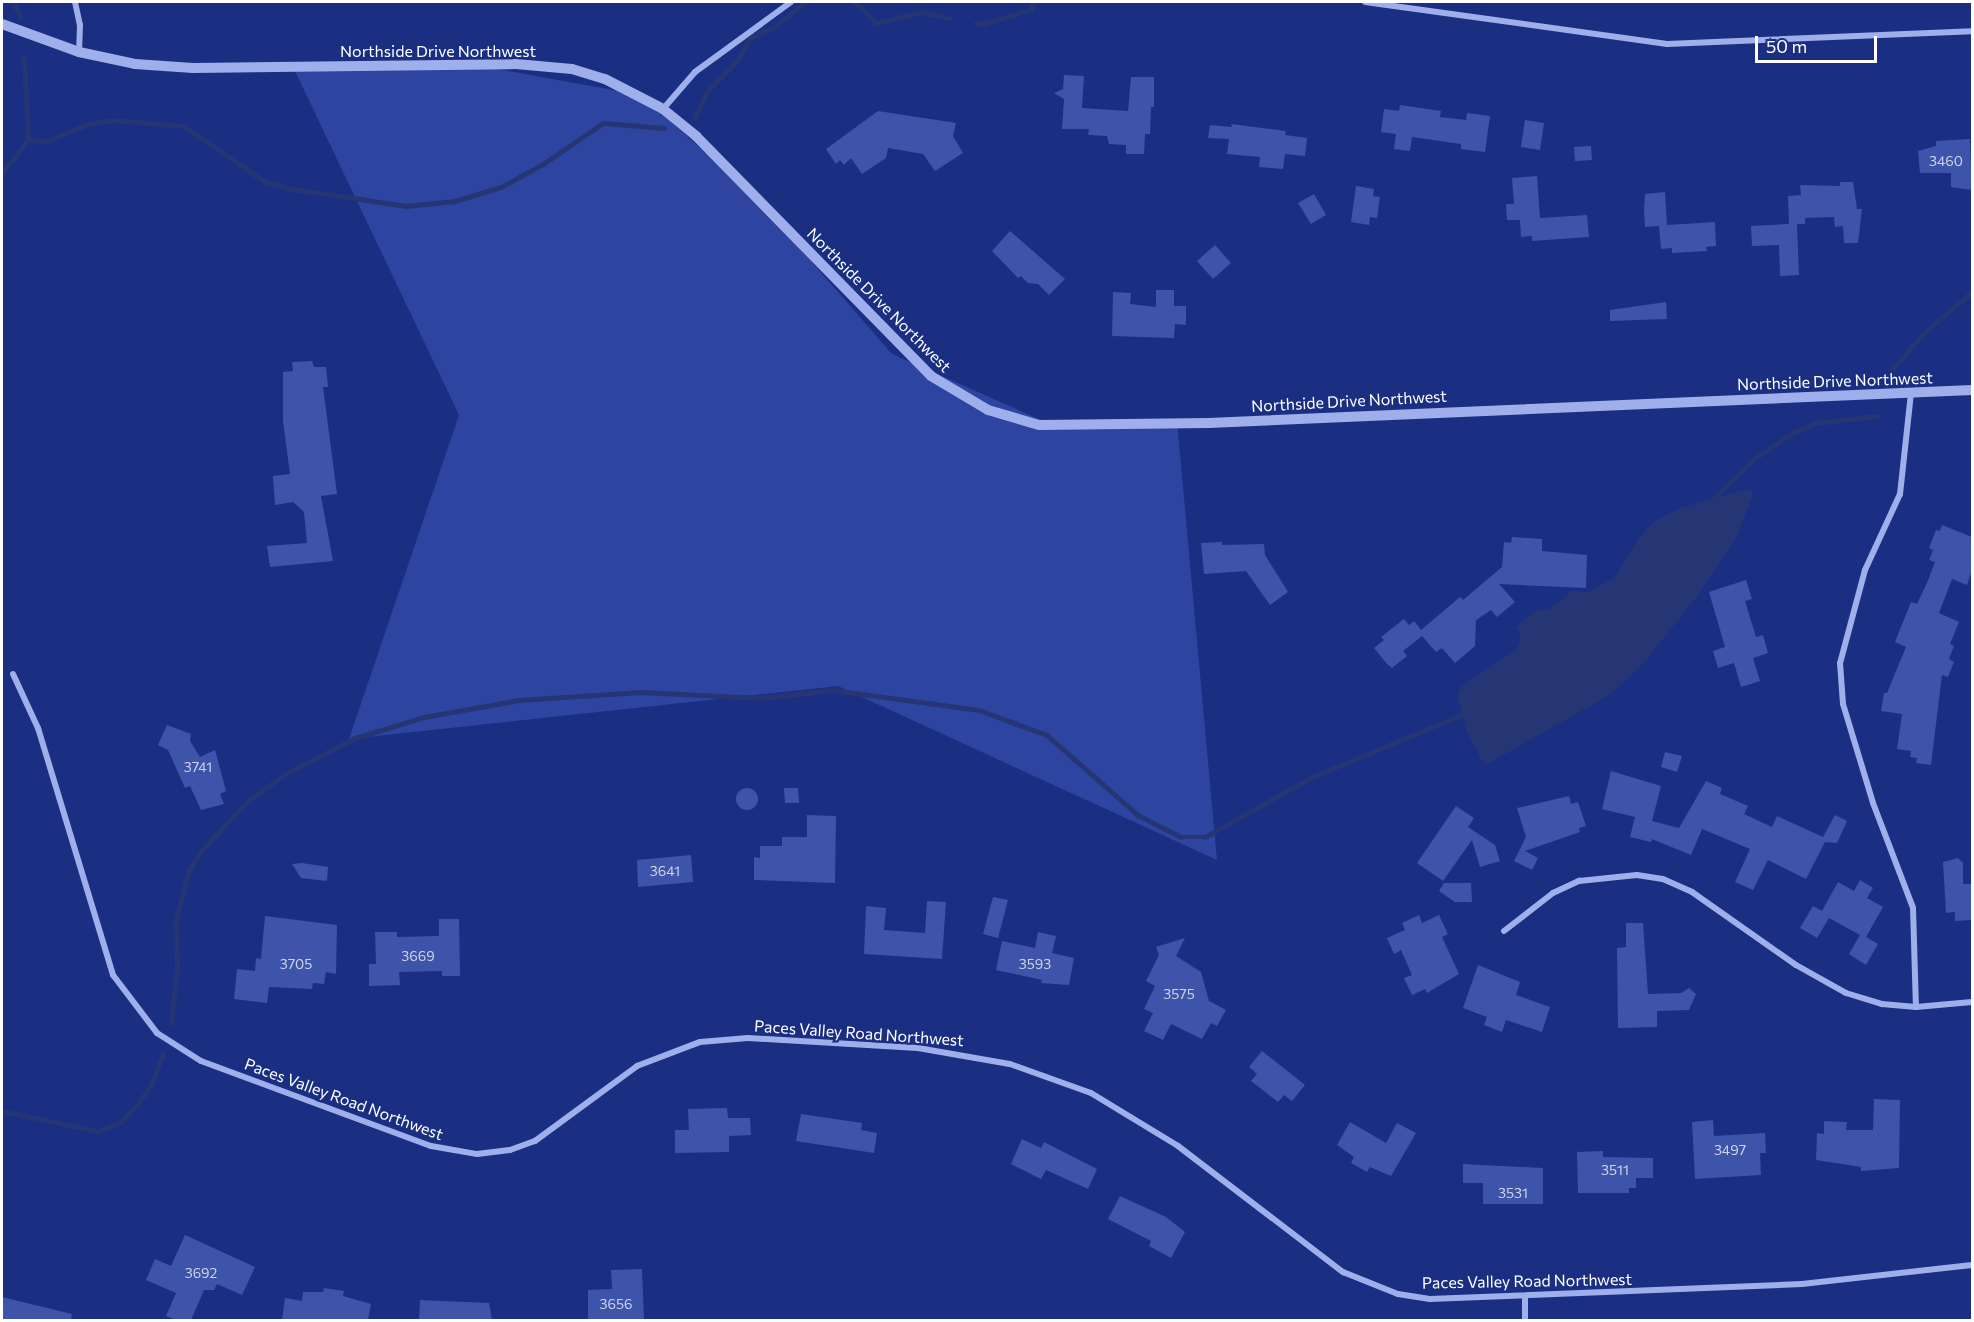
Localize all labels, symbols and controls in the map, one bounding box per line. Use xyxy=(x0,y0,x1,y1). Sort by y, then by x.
scale bar xyxy=(1758,24,1880,62)
text: 50 m xyxy=(1766,35,1807,57)
street label: Northside Drive Northwest xyxy=(340,41,536,61)
house number: 3460 xyxy=(1929,153,1963,169)
street label: Northside Drive Northwest xyxy=(803,224,955,376)
street label: Northside Drive Northwest xyxy=(1737,368,1933,394)
street label: Northside Drive Northwest xyxy=(1251,386,1447,416)
house number: 3741 xyxy=(184,759,212,775)
house number: 3641 xyxy=(650,863,680,879)
house number: 3669 xyxy=(401,948,435,964)
house number: 3705 xyxy=(280,956,312,972)
house number: 3593 xyxy=(1019,956,1051,972)
house number: 3575 xyxy=(1163,986,1195,1002)
street label: Paces Valley Road Northwest xyxy=(754,1016,964,1050)
street label: Paces Valley Road Northwest xyxy=(242,1054,446,1144)
house number: 3497 xyxy=(1714,1142,1746,1158)
house number: 3511 xyxy=(1601,1162,1629,1178)
house number: 3531 xyxy=(1498,1185,1528,1201)
house number: 3692 xyxy=(185,1265,217,1281)
street label: Paces Valley Road Northwest xyxy=(1422,1270,1632,1292)
house number: 3656 xyxy=(599,1296,633,1312)

